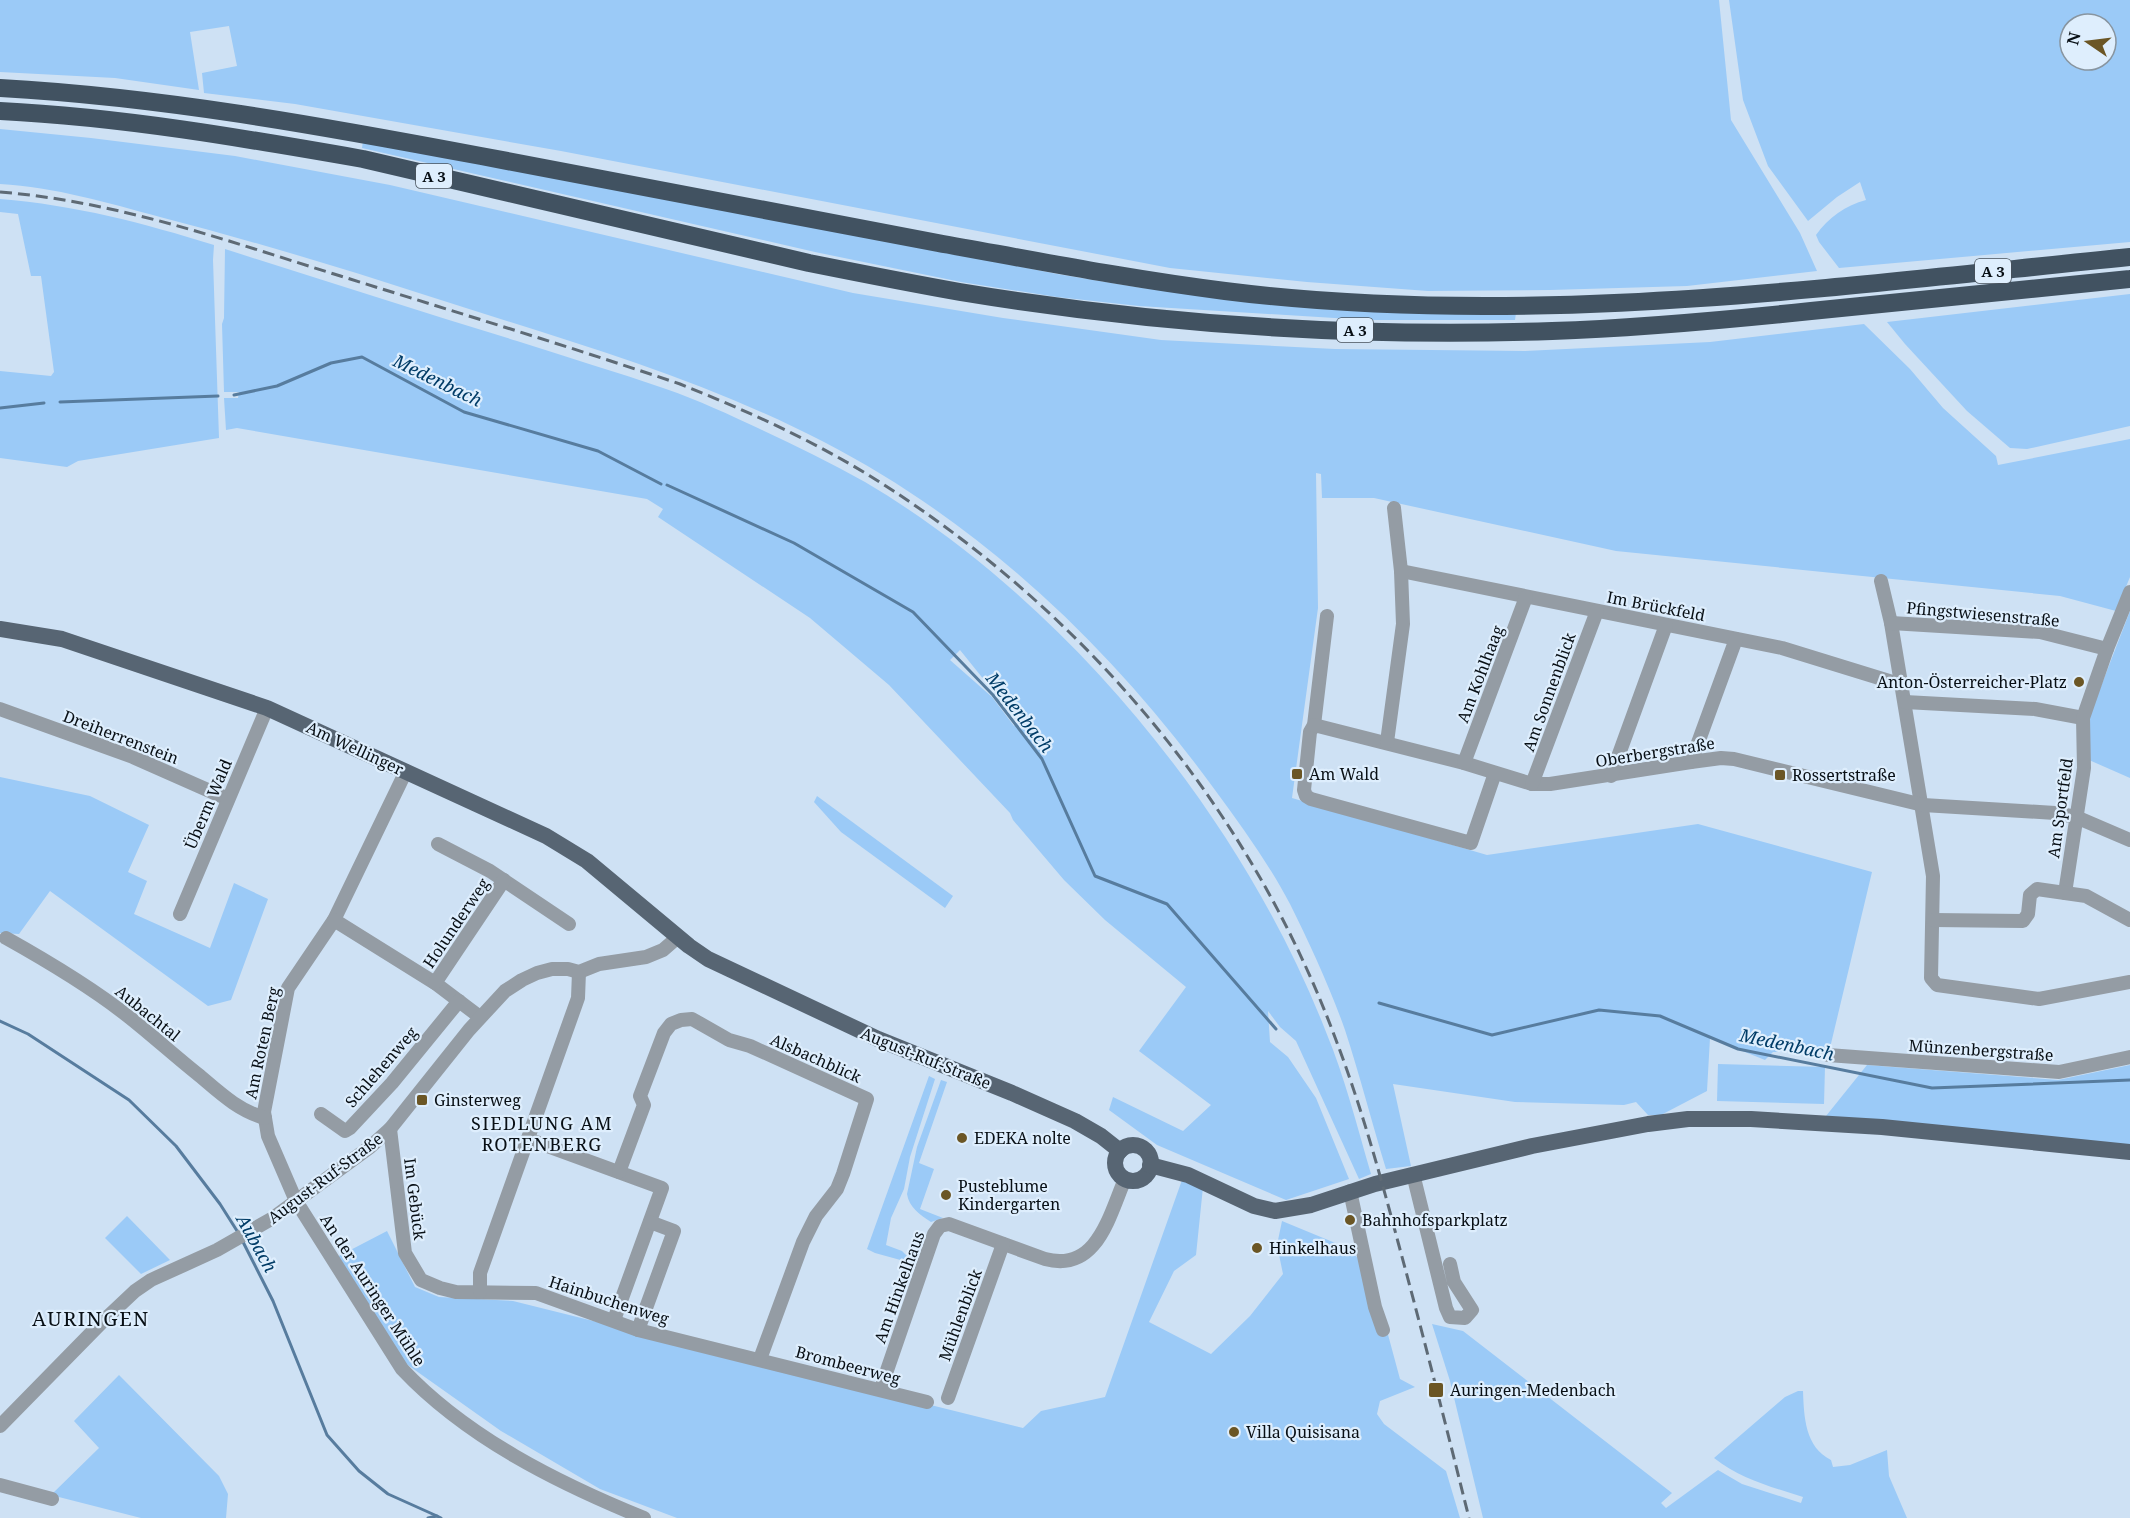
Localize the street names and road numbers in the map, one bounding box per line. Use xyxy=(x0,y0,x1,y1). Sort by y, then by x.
road number: A 3 xyxy=(416,164,452,188)
road number: A 3 xyxy=(1975,259,2011,283)
road number: A 3 xyxy=(1337,318,1373,342)
street label: Im Brückfeld xyxy=(1605,586,1707,626)
street label: Pfingstwiesenstraße xyxy=(1906,596,2060,632)
street label: Am Kohlhaag xyxy=(1451,622,1509,726)
street label: Am Sonnenblick xyxy=(1517,629,1581,755)
street label: Dreiherrenstein xyxy=(60,705,182,769)
street label: Am Wellinger xyxy=(303,716,408,780)
street label: Oberbergstraße xyxy=(1594,732,1716,772)
street label: Überm Wald xyxy=(179,755,237,853)
street label: Am Sportfeld xyxy=(2042,756,2078,859)
street label: Holunderweg xyxy=(418,873,494,972)
street label: Aubachtal xyxy=(111,980,185,1046)
street label: Am Roten Berg xyxy=(239,985,285,1101)
street label: Schlehenweg xyxy=(340,1022,422,1112)
street label: August-Ruf-Straße xyxy=(858,1022,994,1094)
street label: Alsbachblick xyxy=(767,1028,866,1088)
street label: Münzenbergstraße xyxy=(1908,1034,2054,1066)
street label: August-Ruf-Straße xyxy=(263,1127,387,1229)
street label: Im Gebück xyxy=(399,1157,431,1242)
street label: An der Auringer Mühle xyxy=(315,1210,431,1370)
street label: Am Hinkelhaus xyxy=(869,1228,929,1346)
street label: Mühlenblick xyxy=(933,1265,987,1364)
street label: Hainbuchenweg xyxy=(546,1270,672,1330)
street label: Brombeerweg xyxy=(793,1340,903,1390)

